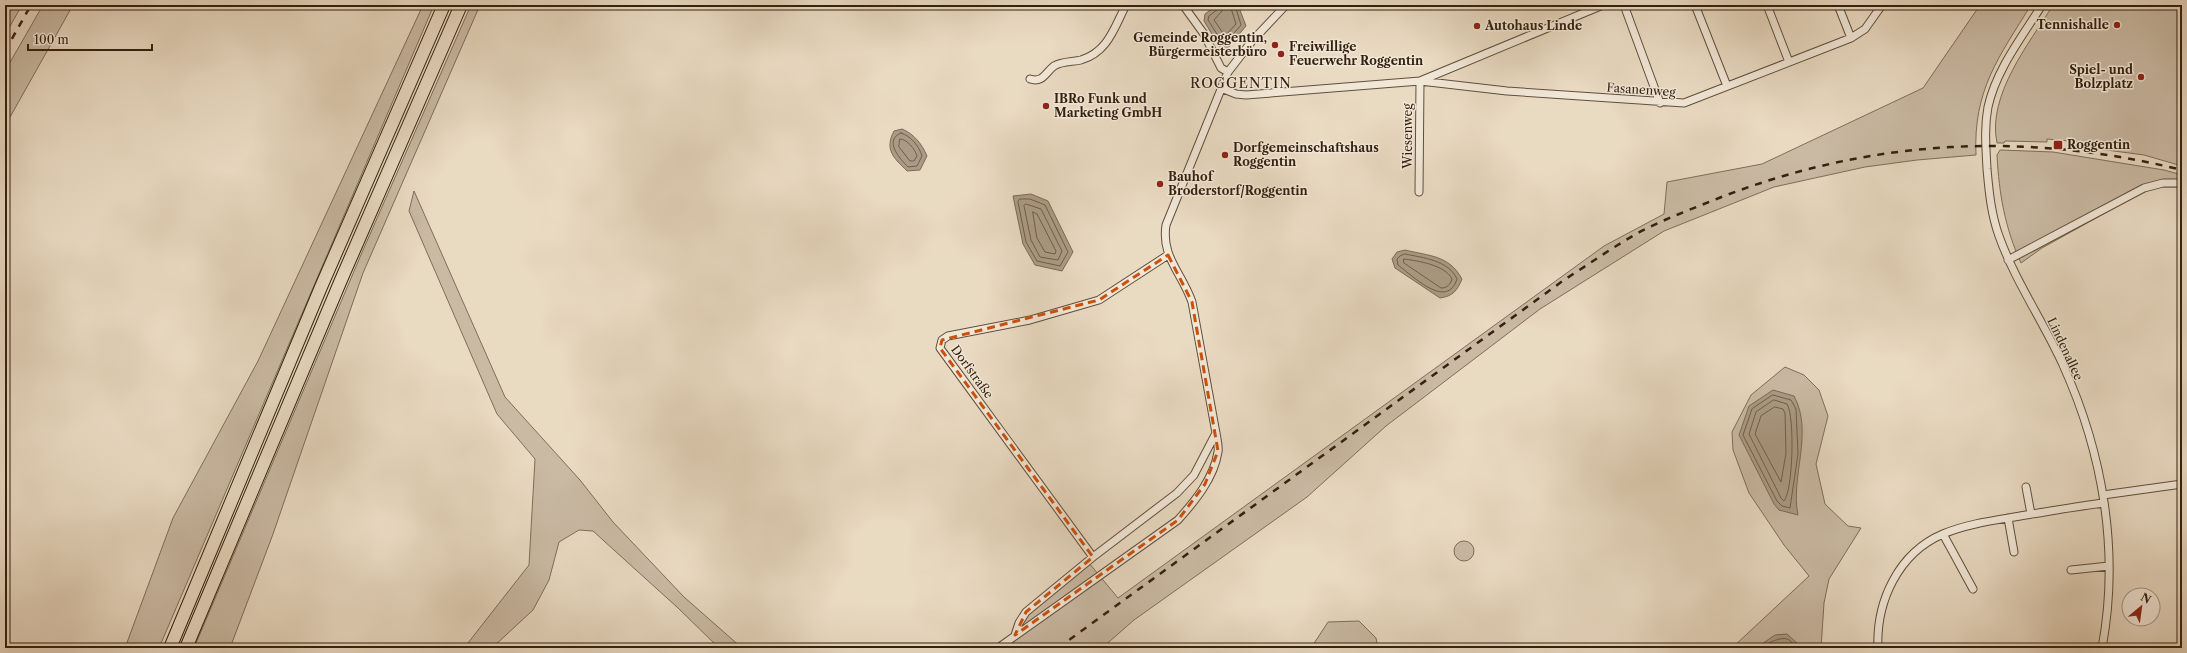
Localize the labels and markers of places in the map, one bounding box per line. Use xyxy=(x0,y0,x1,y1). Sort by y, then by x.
place label: Tennishalle xyxy=(2037,17,2109,32)
place label: Autohaus Linde xyxy=(1484,18,1582,33)
marker: Tennishalle xyxy=(2112,20,2122,30)
marker: Autohaus Linde xyxy=(1472,21,1482,31)
place label: Gemeinde Roggentin, Bürgermeisterbüro xyxy=(1133,30,1267,59)
place label: Freiwillige Feuerwehr Roggentin xyxy=(1289,39,1424,68)
marker: Gemeinde Roggentin, Bürgermeisterbüro xyxy=(1270,40,1280,50)
marker: Freiwillige Feuerwehr Roggentin xyxy=(1276,49,1286,59)
place label: Spiel- und Bolzplatz xyxy=(2069,62,2133,91)
marker: Spiel- und Bolzplatz xyxy=(2136,72,2146,82)
place label: IBRo Funk und Marketing GmbH xyxy=(1054,91,1162,120)
marker: IBRo Funk und Marketing GmbH xyxy=(1041,101,1051,111)
place label: Roggentin xyxy=(2067,137,2131,152)
marker: Roggentin xyxy=(2052,139,2064,151)
place label: Dorfgemeinschaftshaus Roggentin xyxy=(1233,140,1379,169)
marker: Dorfgemeinschaftshaus Roggentin xyxy=(1220,150,1230,160)
place label: Bauhof Broderstorf/Roggentin xyxy=(1168,169,1309,198)
marker: Bauhof Broderstorf/Roggentin xyxy=(1155,179,1165,189)

